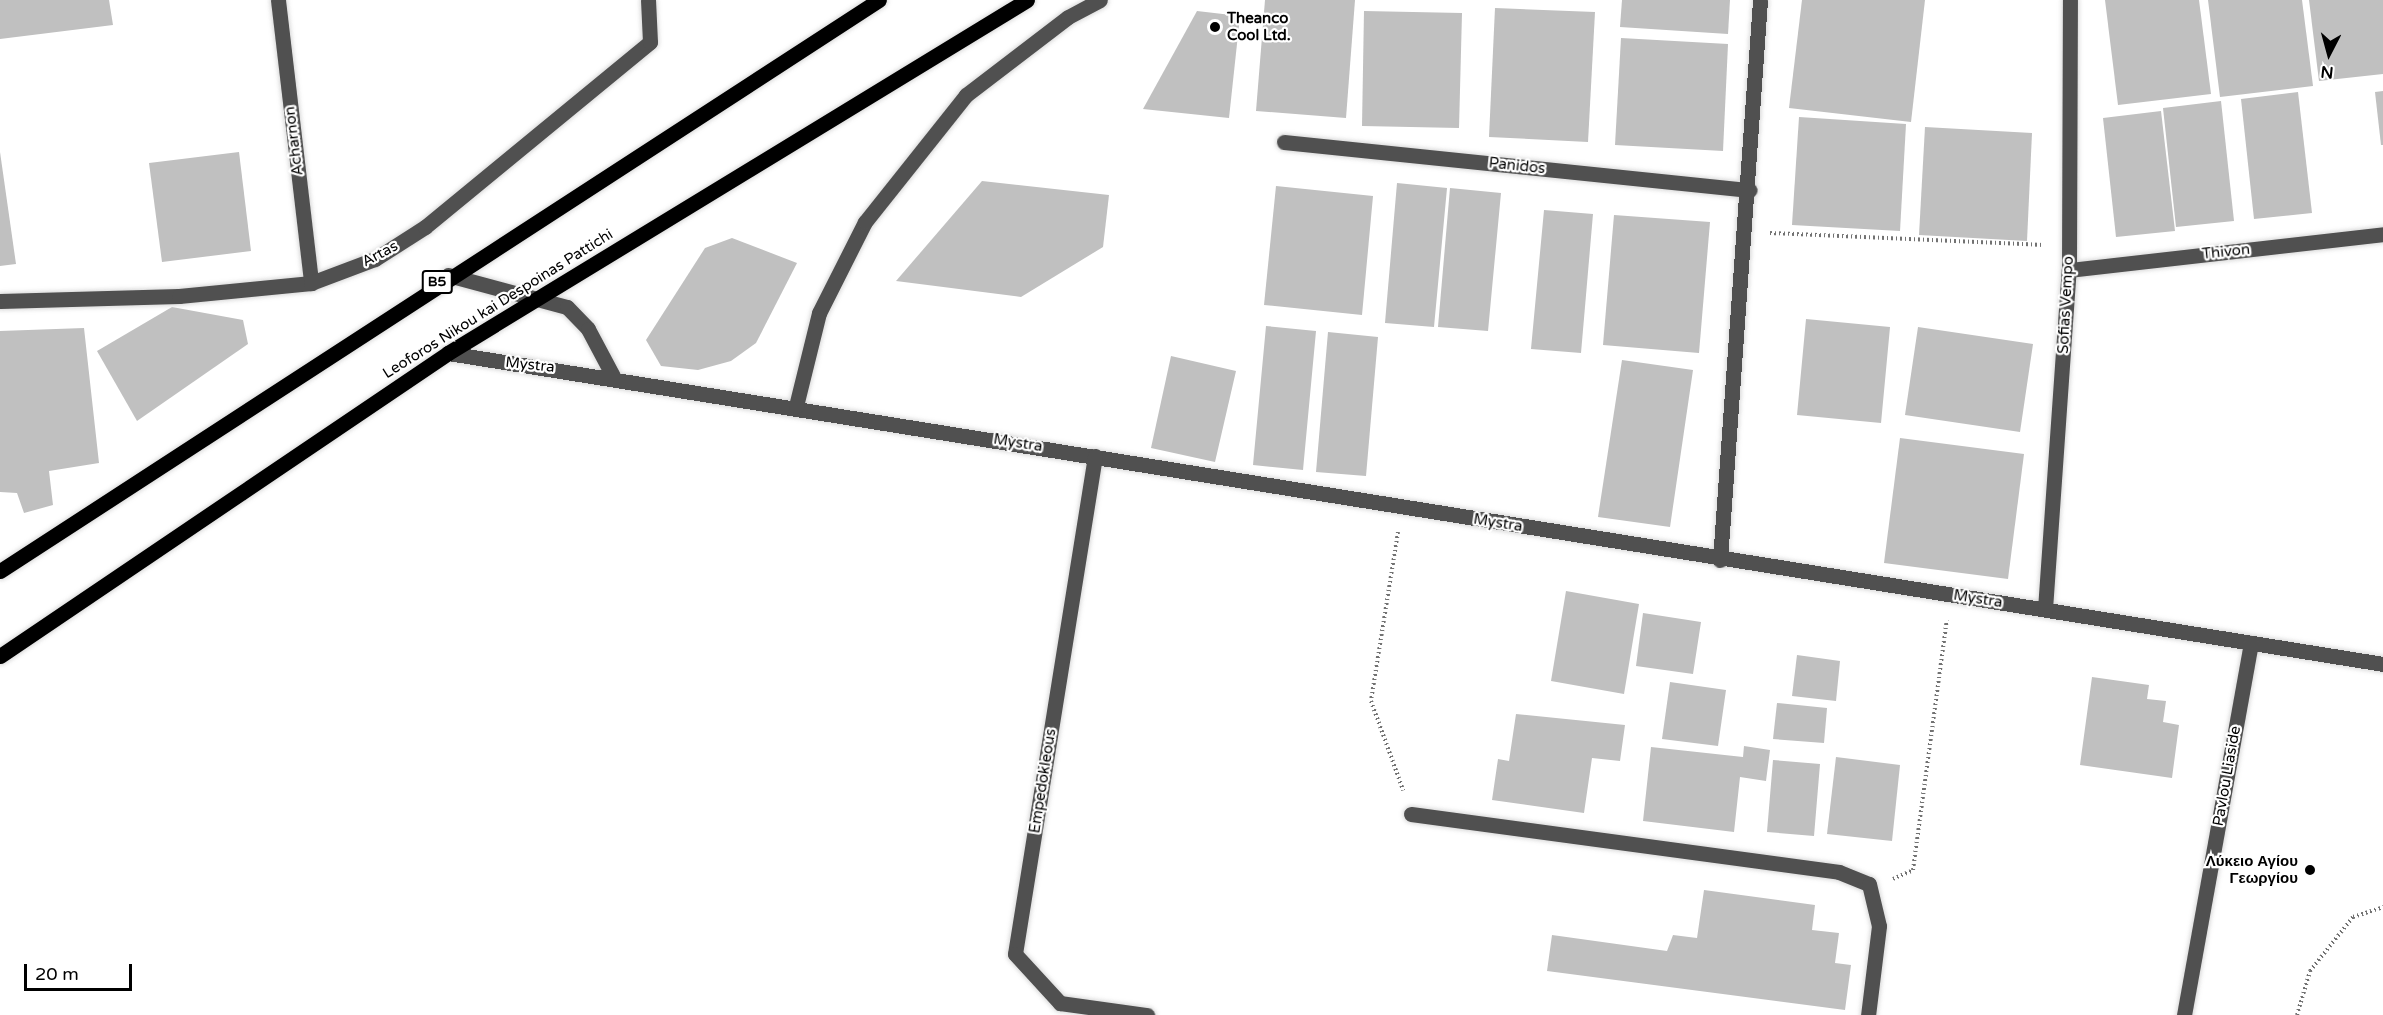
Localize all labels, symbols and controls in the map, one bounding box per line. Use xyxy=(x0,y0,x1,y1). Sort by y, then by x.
place label: Theanco Cool Ltd. xyxy=(1227,9,1291,44)
marker: Theanco Cool Ltd. xyxy=(1208,20,1222,34)
north arrow xyxy=(2299,24,2359,84)
text: N xyxy=(2320,61,2335,83)
street label: Acharnon xyxy=(281,105,307,177)
street label: Panidos xyxy=(1488,154,1546,178)
street label: Leoforos Nikou kai Despoinas Pattichi xyxy=(380,225,616,383)
street label: Artas xyxy=(359,237,401,271)
street label: Thivon xyxy=(2201,241,2251,263)
street label: Sofias Vempo xyxy=(2054,256,2078,354)
road number: B5 xyxy=(420,271,454,293)
street label: Mystra xyxy=(504,353,556,377)
street label: Mystra xyxy=(992,430,1044,456)
street label: Mystra xyxy=(1472,510,1524,536)
street label: Mystra xyxy=(1952,586,2004,612)
street label: Pavlou Liaside xyxy=(2209,724,2245,828)
street label: Empedokleous xyxy=(1026,727,1060,835)
place label: Λύκειο Αγίου Γεωργίου xyxy=(2206,852,2298,887)
marker: Λύκειο Αγίου Γεωργίου xyxy=(2303,863,2317,877)
scale bar xyxy=(27,952,135,990)
text: 20 m xyxy=(35,963,79,985)

